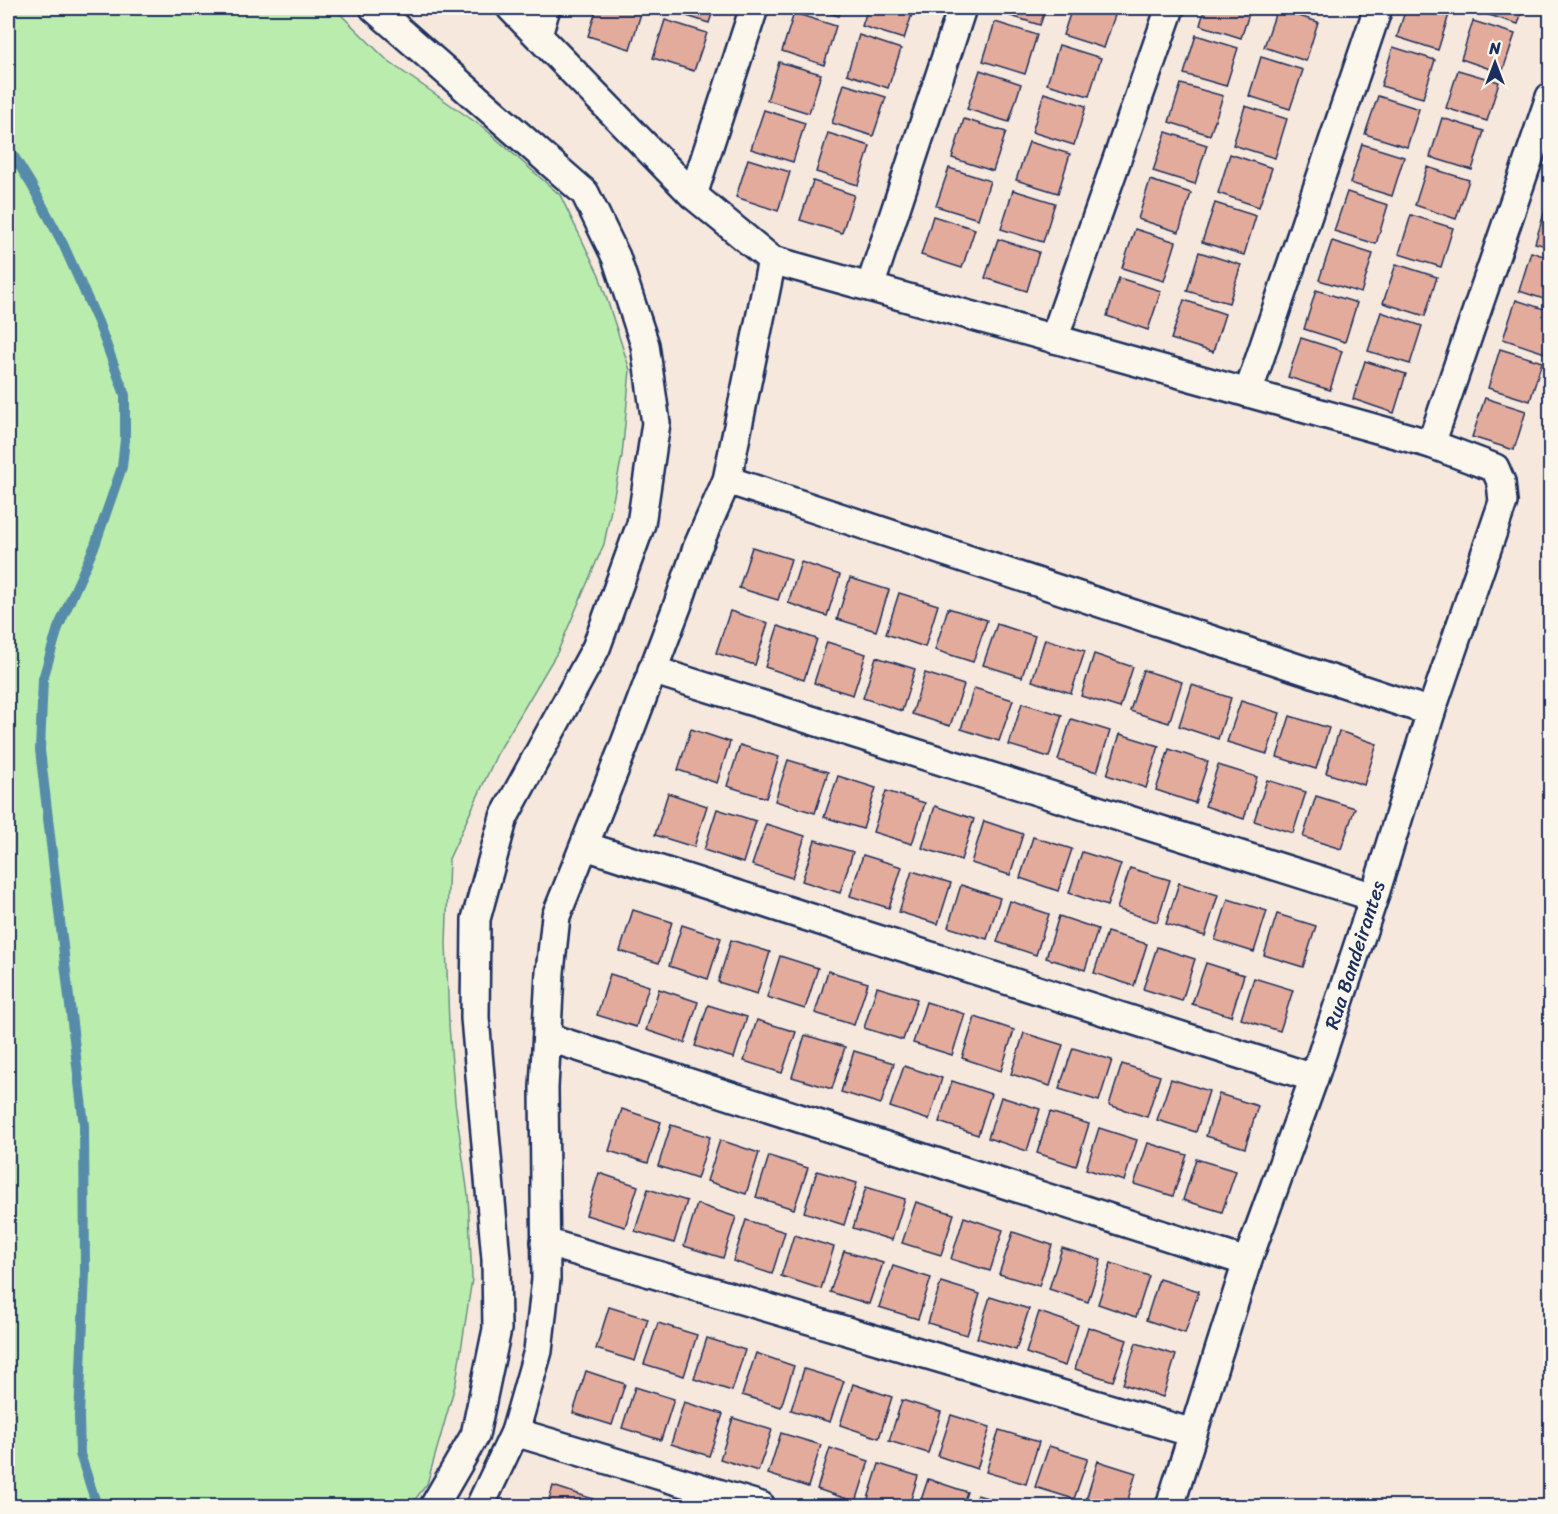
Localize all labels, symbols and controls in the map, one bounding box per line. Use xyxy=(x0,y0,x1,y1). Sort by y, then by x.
north arrow xyxy=(1465,33,1525,93)
text: N xyxy=(1488,34,1501,63)
street label: Rua Bandeirantes xyxy=(1315,875,1396,1034)

